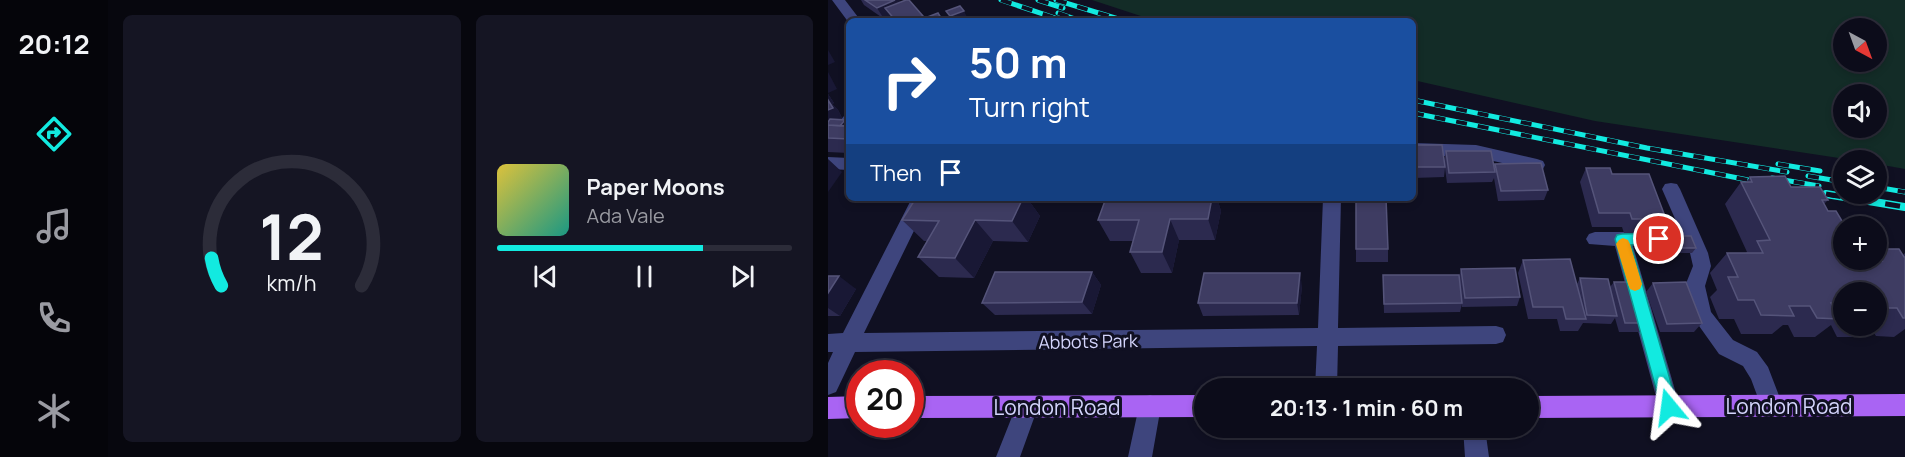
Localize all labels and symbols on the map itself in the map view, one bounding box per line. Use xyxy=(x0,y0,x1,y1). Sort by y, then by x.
north arrow xyxy=(1833,18,1887,72)
pin xyxy=(1633,213,1684,264)
street label: Abbots Park xyxy=(1038,328,1139,354)
speed limit sign: 20 xyxy=(846,360,924,438)
position arrow xyxy=(1637,375,1701,439)
street label: London Road xyxy=(1726,392,1852,420)
street label: London Road xyxy=(994,393,1120,421)

